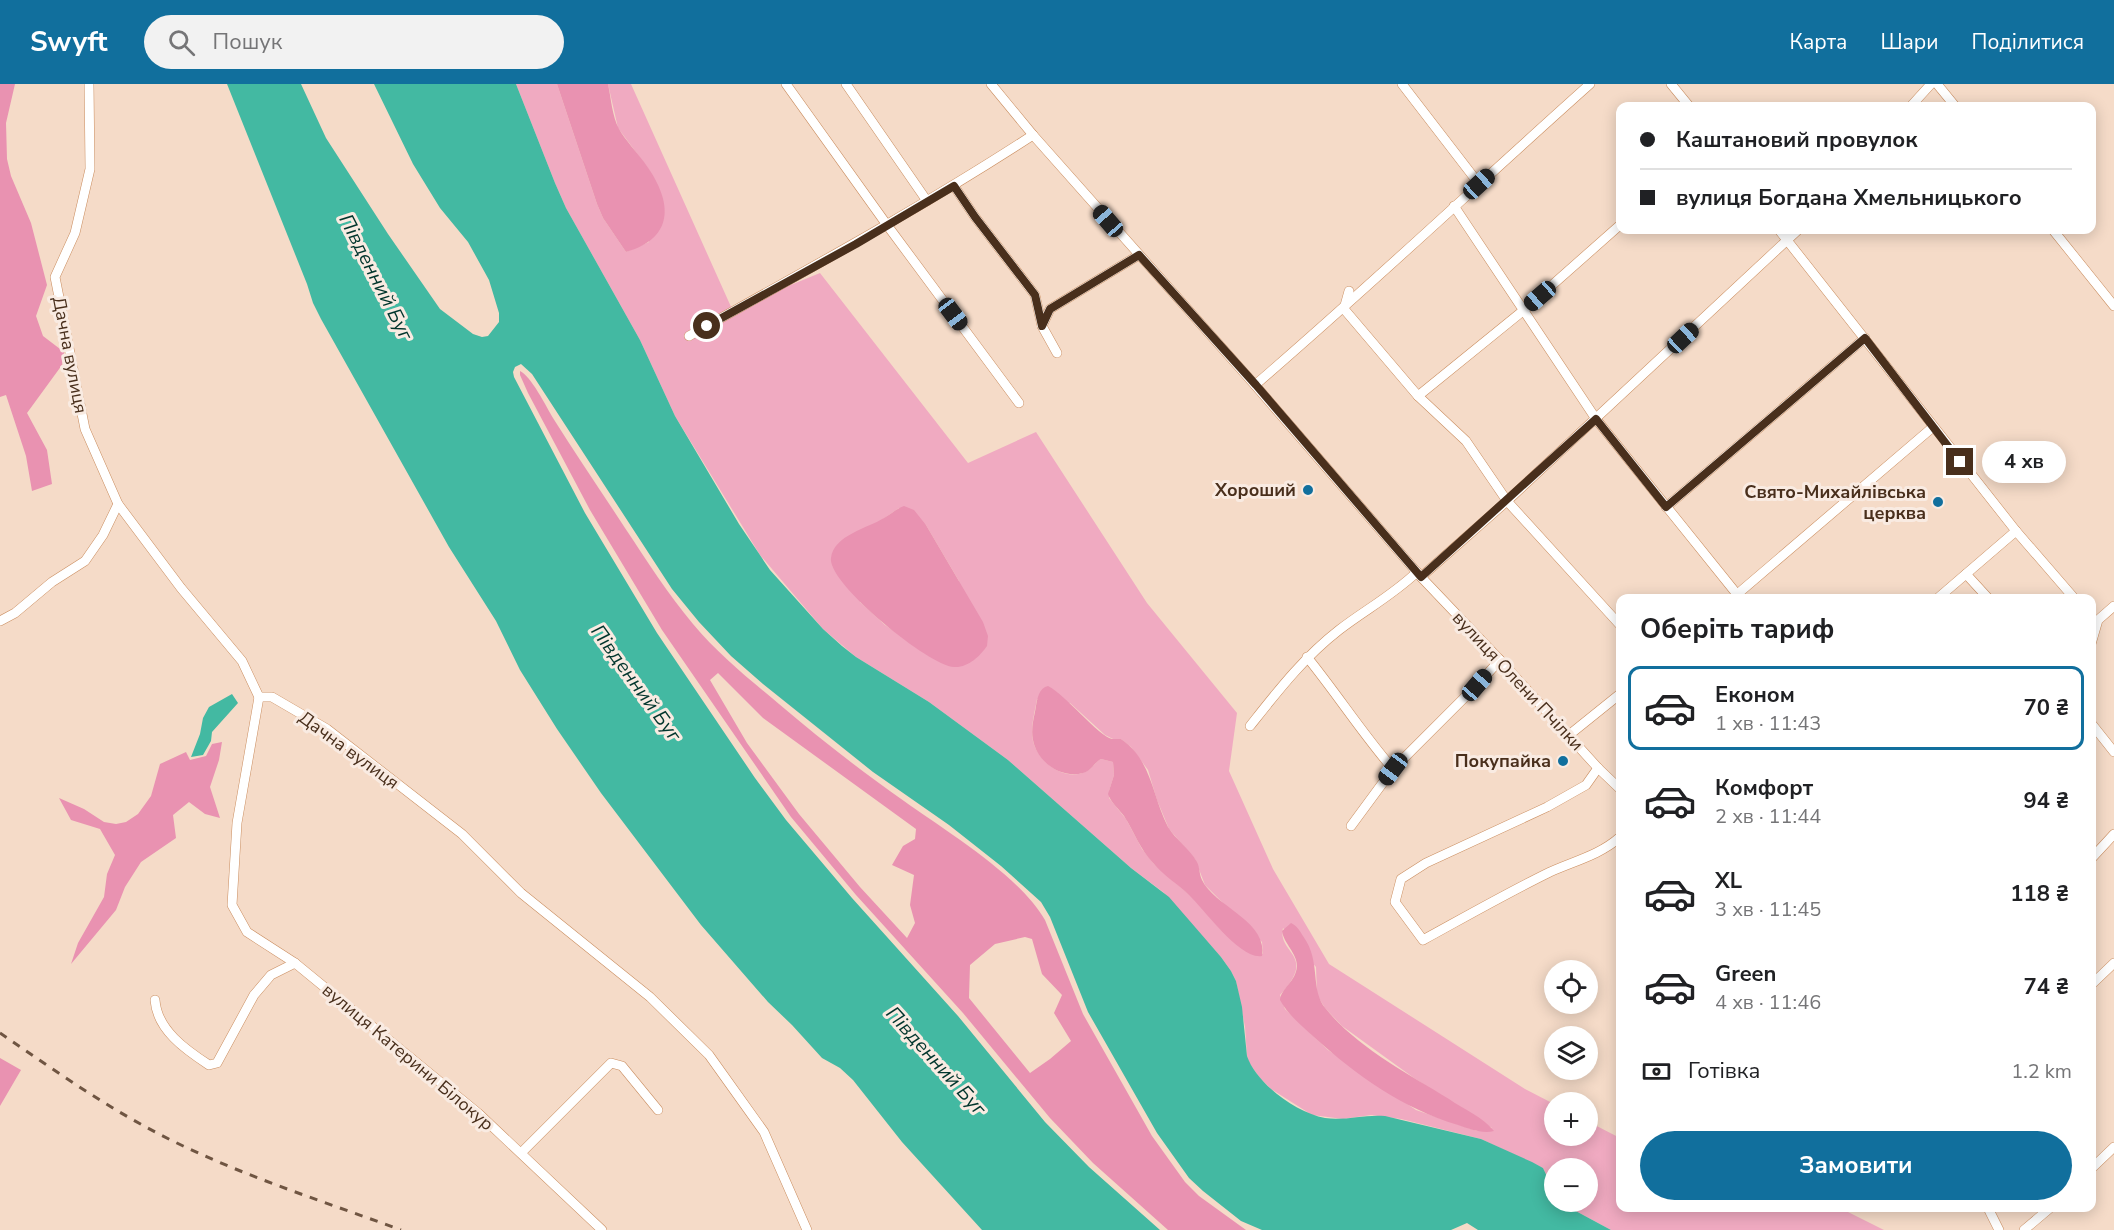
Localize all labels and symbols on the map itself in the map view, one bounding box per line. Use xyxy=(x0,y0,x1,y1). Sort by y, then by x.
car xyxy=(1460,165,1498,203)
car xyxy=(1089,202,1127,240)
water label: Південний Буг xyxy=(333,209,420,346)
car xyxy=(1521,277,1559,315)
car xyxy=(935,294,971,334)
street label: Дачна вулиця xyxy=(47,295,93,415)
route start xyxy=(693,312,720,339)
car xyxy=(1664,319,1702,357)
callout: 4 хв xyxy=(1981,441,2065,483)
route end xyxy=(1946,448,1973,475)
place label: Хороший xyxy=(1214,478,1296,502)
place label: Свято-Михайлівська церква xyxy=(1744,480,1926,525)
marker: Хороший xyxy=(1301,483,1315,497)
marker: Свято-Михайлівська церква xyxy=(1931,495,1945,509)
street label: вулиця Олени Пчілки xyxy=(1447,606,1589,756)
water label: Південний Буг xyxy=(584,619,688,748)
car xyxy=(1458,666,1496,704)
street label: Дачна вулиця xyxy=(294,705,404,795)
car xyxy=(1375,749,1411,789)
place label: Покупайка xyxy=(1455,749,1551,773)
marker: Покупайка xyxy=(1556,754,1570,768)
street label: вулиця Катерини Білокур xyxy=(317,978,499,1136)
water label: Південний Буг xyxy=(880,1001,993,1122)

